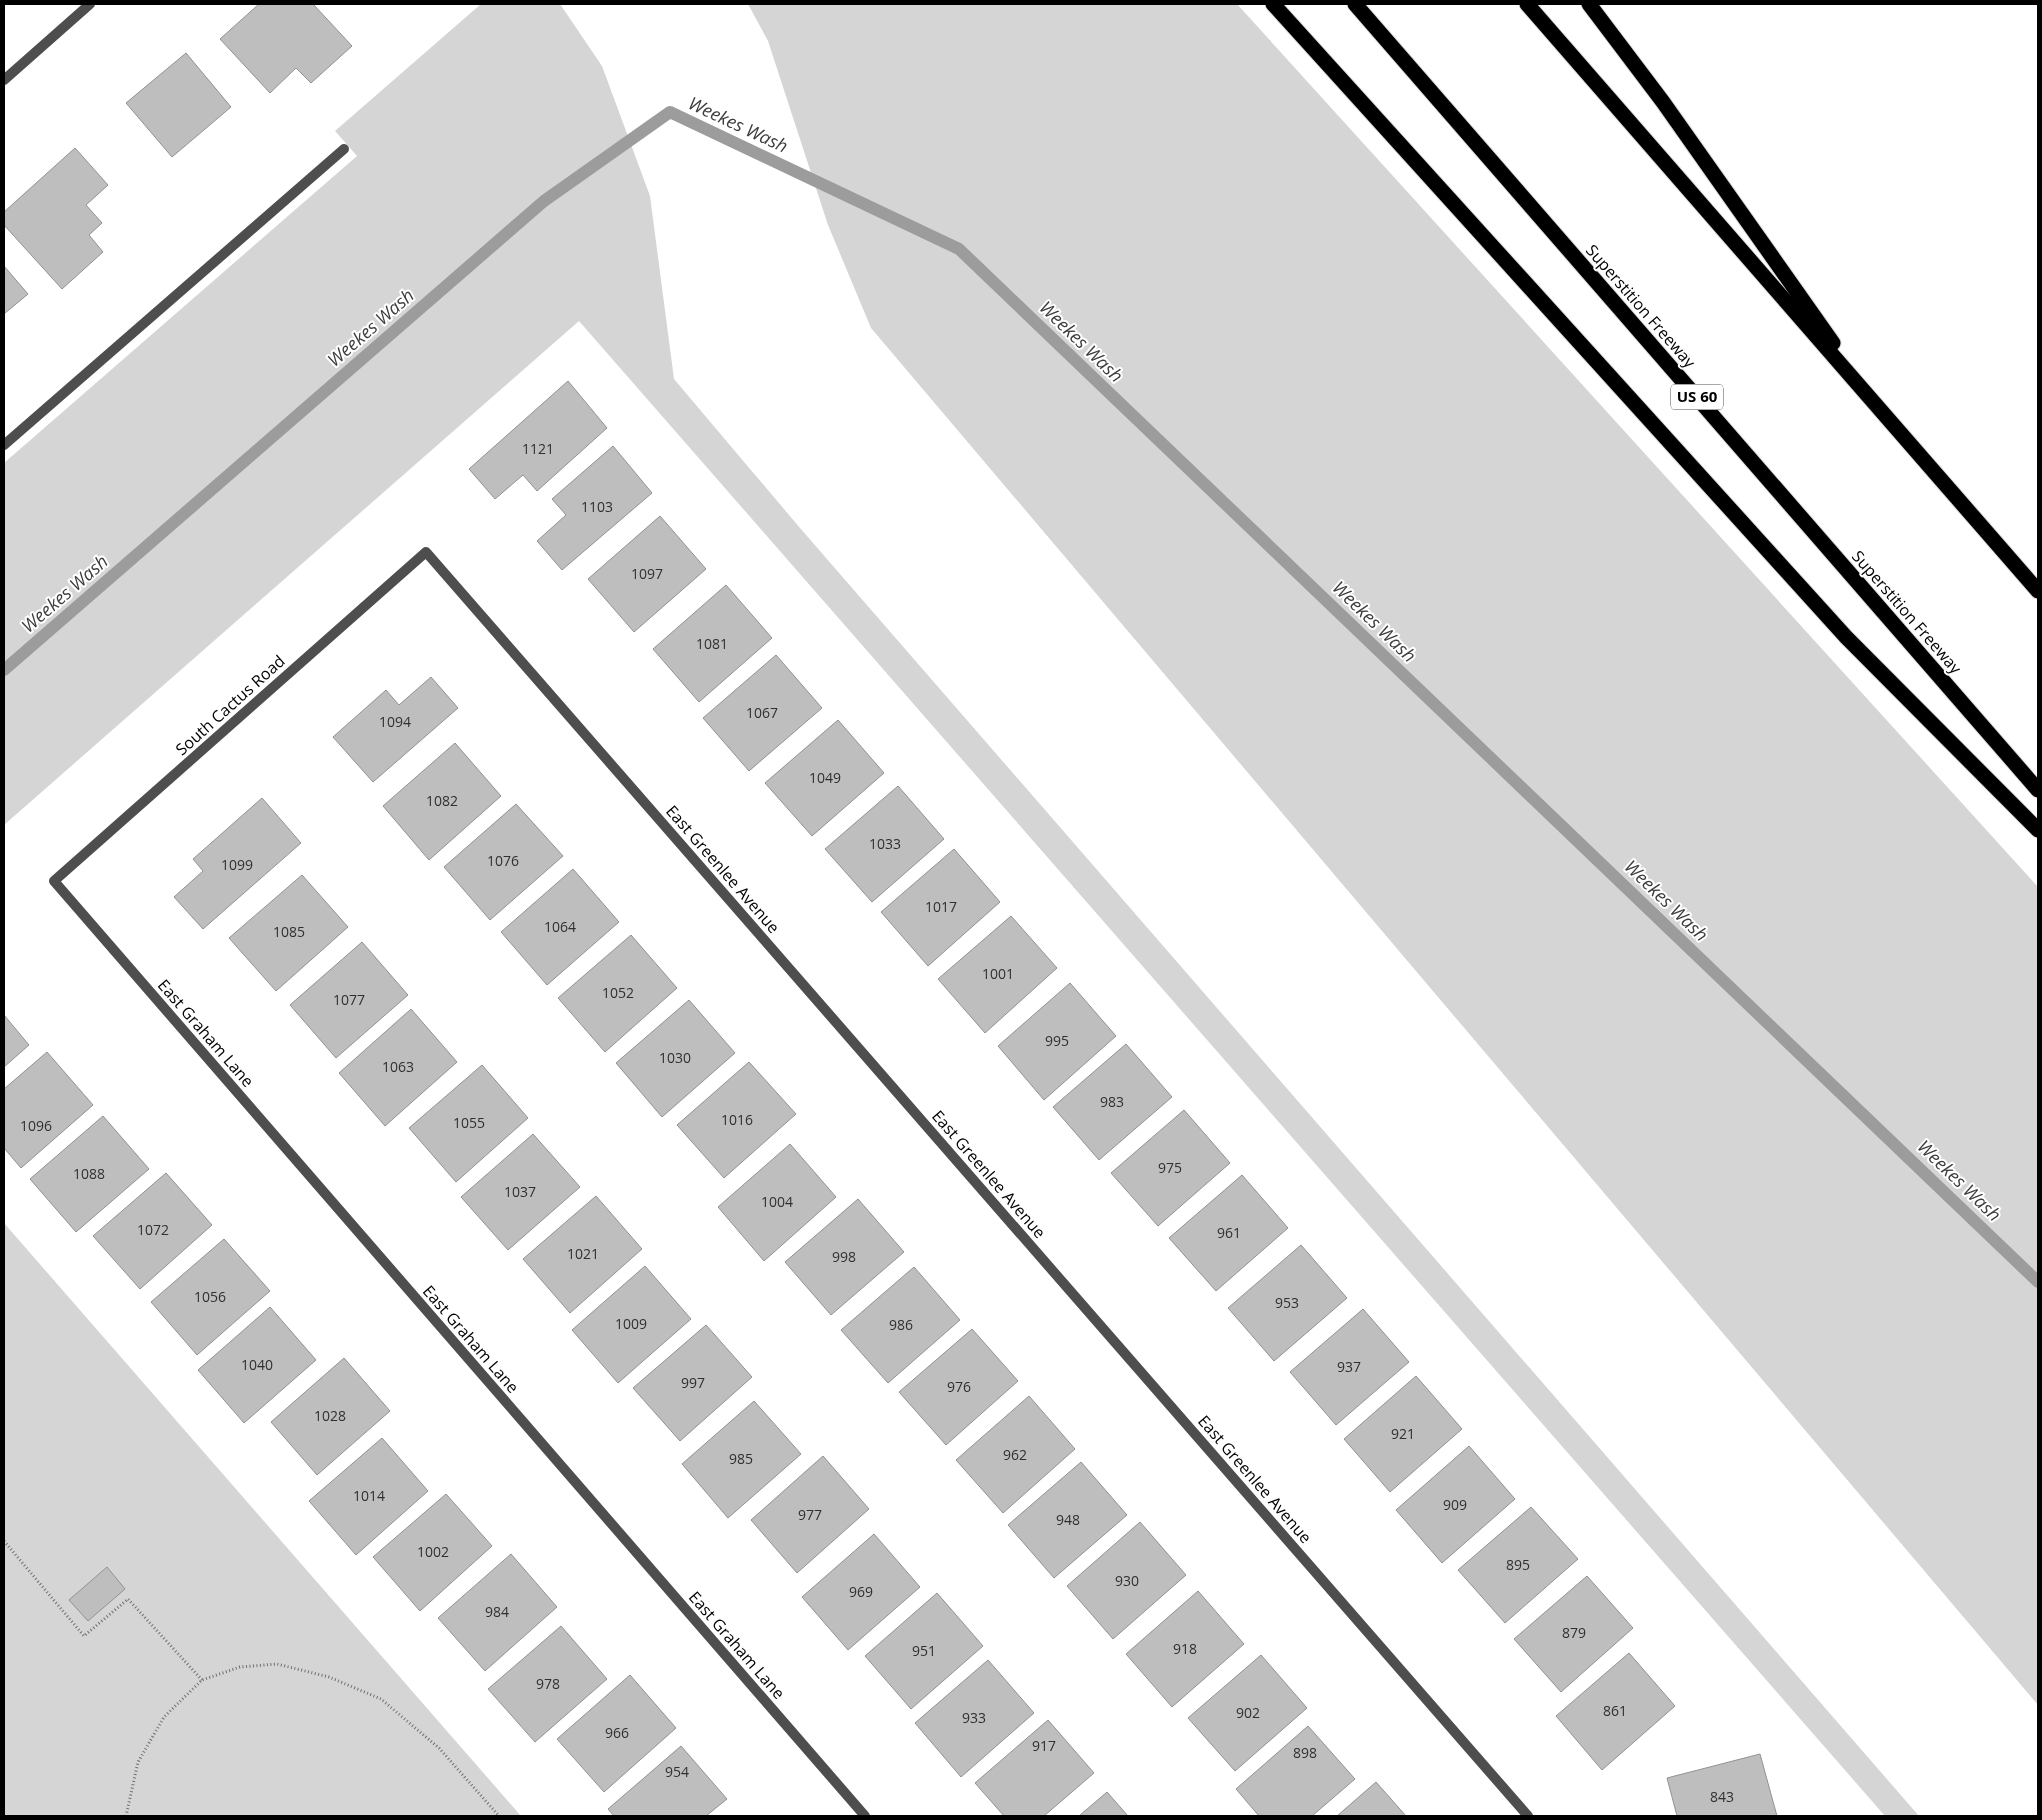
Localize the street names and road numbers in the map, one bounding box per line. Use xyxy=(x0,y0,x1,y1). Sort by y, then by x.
street label: Superstition Freeway xyxy=(1581,240,1701,373)
road number: US 60 xyxy=(1671,384,1723,410)
street label: Superstition Freeway xyxy=(1847,546,1967,679)
street label: South Cactus Road xyxy=(171,650,289,760)
street label: East Greenlee Avenue xyxy=(661,800,785,938)
street label: East Graham Lane xyxy=(153,974,259,1092)
street label: East Greenlee Avenue xyxy=(927,1105,1051,1243)
street label: East Graham Lane xyxy=(418,1280,524,1398)
street label: East Greenlee Avenue xyxy=(1193,1410,1317,1548)
street label: East Graham Lane xyxy=(684,1586,790,1704)

